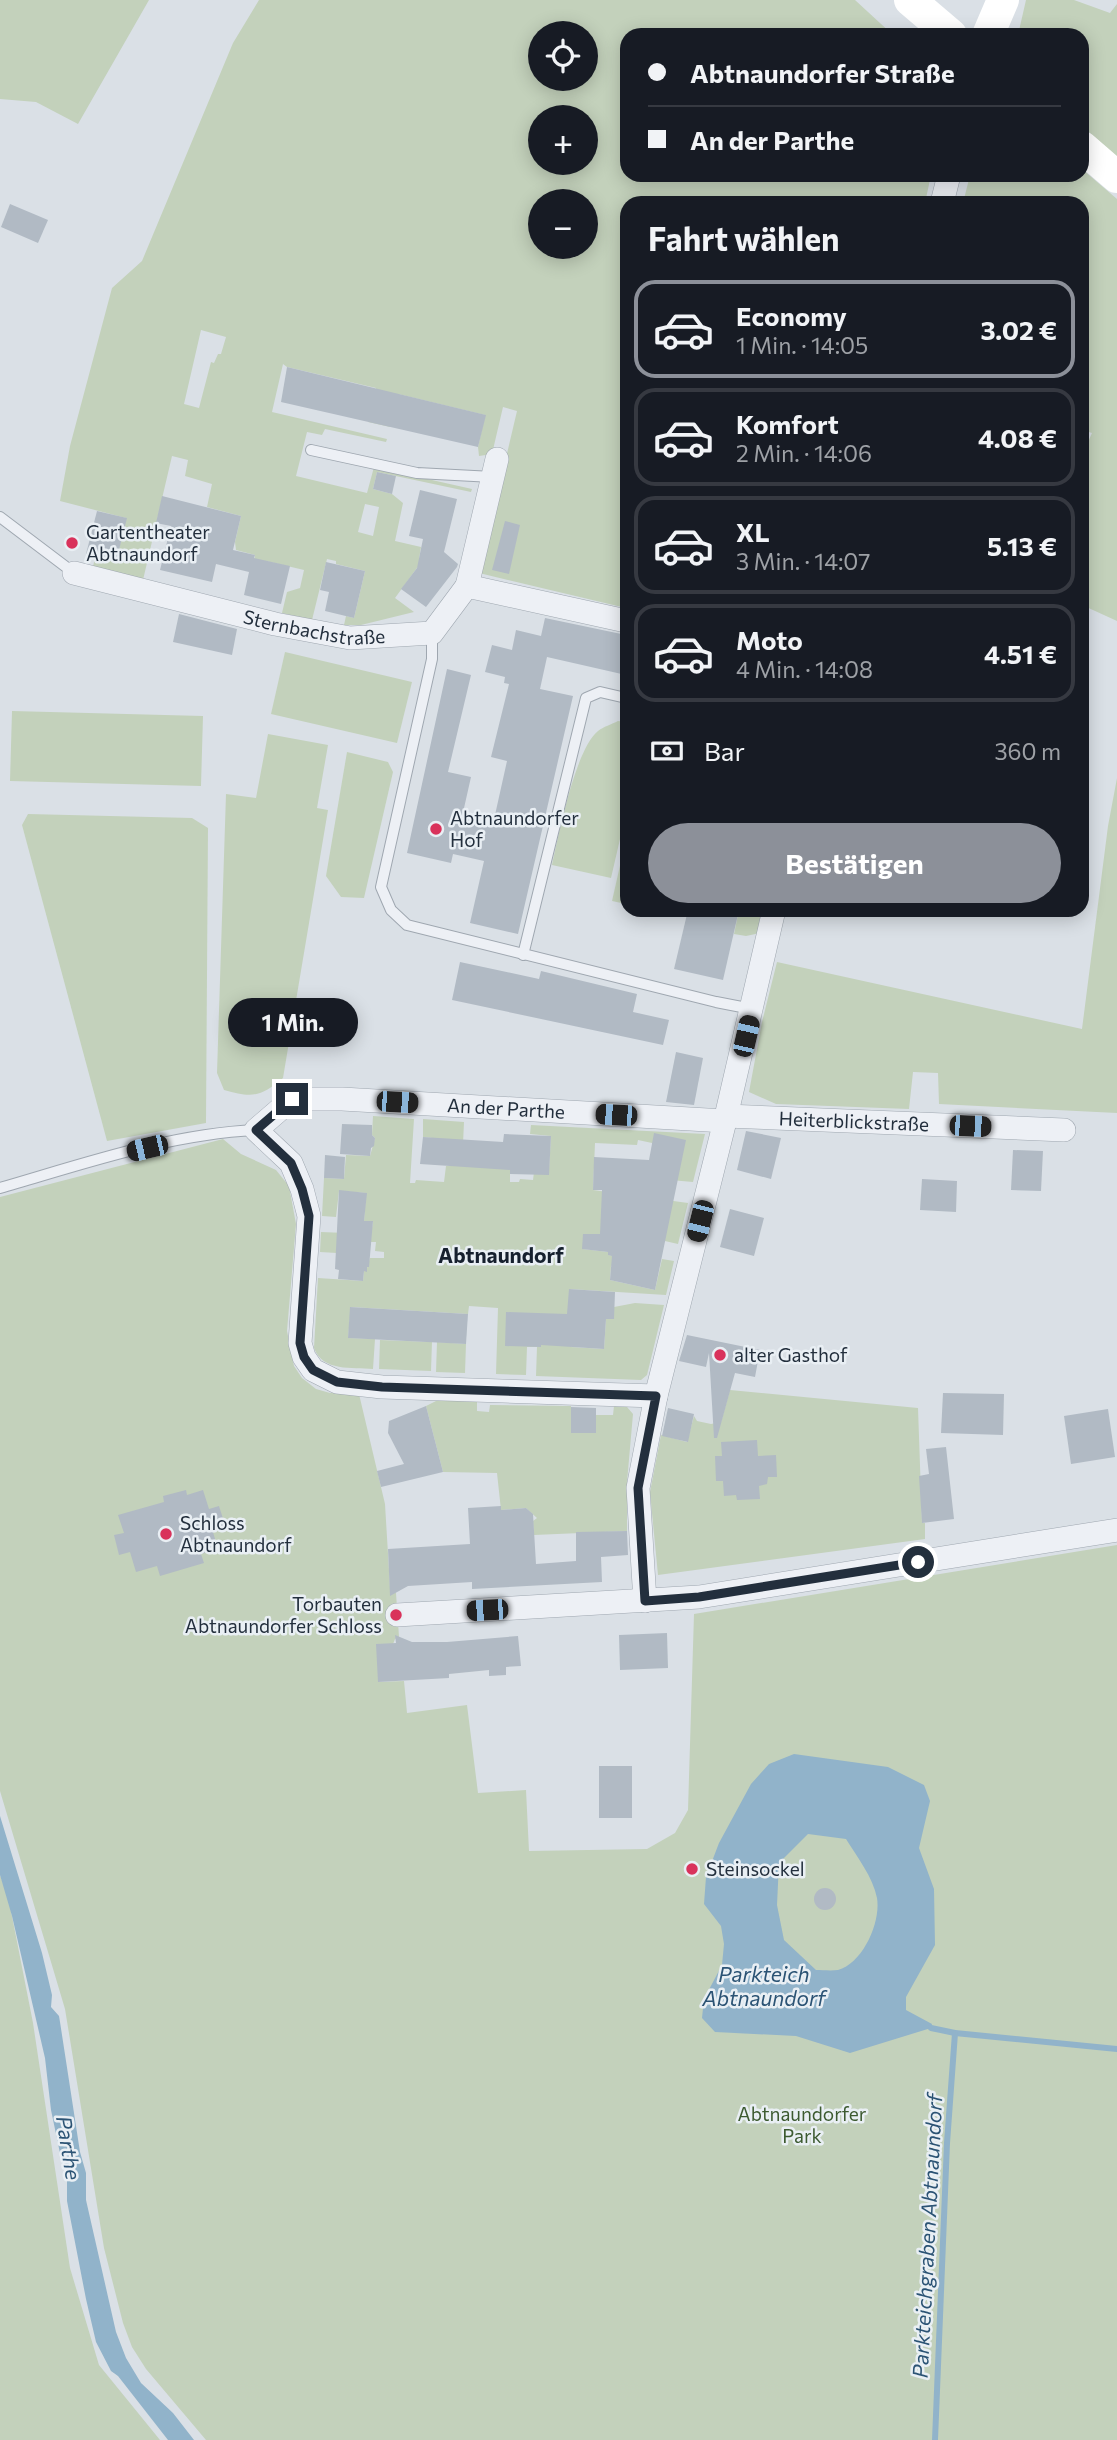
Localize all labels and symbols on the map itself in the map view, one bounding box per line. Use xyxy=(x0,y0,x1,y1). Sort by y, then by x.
place label: Gartentheater Abtnaundorf xyxy=(86,520,210,565)
marker: Gartentheater Abtnaundorf xyxy=(64,535,80,551)
street label: Sternbachstraße xyxy=(241,604,386,649)
place label: Abtnaundorfer Hof xyxy=(450,806,579,851)
marker: Abtnaundorfer Hof xyxy=(428,821,444,837)
callout: 1 Min. xyxy=(227,998,357,1046)
car xyxy=(732,1013,761,1059)
route end xyxy=(276,1083,308,1115)
car xyxy=(376,1090,419,1114)
street label: An der Parthe xyxy=(446,1093,566,1123)
car xyxy=(595,1103,638,1127)
street label: Heiterblickstraße xyxy=(778,1106,930,1135)
car xyxy=(949,1115,992,1137)
car xyxy=(125,1133,170,1163)
car xyxy=(685,1198,716,1244)
district label: Abtnaundorf xyxy=(438,1242,564,1267)
place label: alter Gasthof xyxy=(734,1343,848,1366)
marker: alter Gasthof xyxy=(712,1347,728,1363)
place label: Schloss Abtnaundorf xyxy=(180,1511,292,1556)
marker: Schloss Abtnaundorf xyxy=(158,1526,174,1542)
route start xyxy=(902,1546,934,1578)
place label: Torbauten Abtnaundorfer Schloss xyxy=(185,1592,382,1637)
car xyxy=(466,1598,509,1622)
marker: Torbauten Abtnaundorfer Schloss xyxy=(388,1607,404,1623)
place label: Steinsockel xyxy=(706,1857,805,1880)
marker: Steinsockel xyxy=(684,1861,700,1877)
water label: Parkteich Abtnaundorf xyxy=(701,1961,828,2010)
water label: Parkteichgraben Abtnaundorf xyxy=(907,2090,947,2379)
park label: Abtnaundorfer Park xyxy=(738,2102,867,2147)
water label: Parthe xyxy=(52,2114,87,2181)

